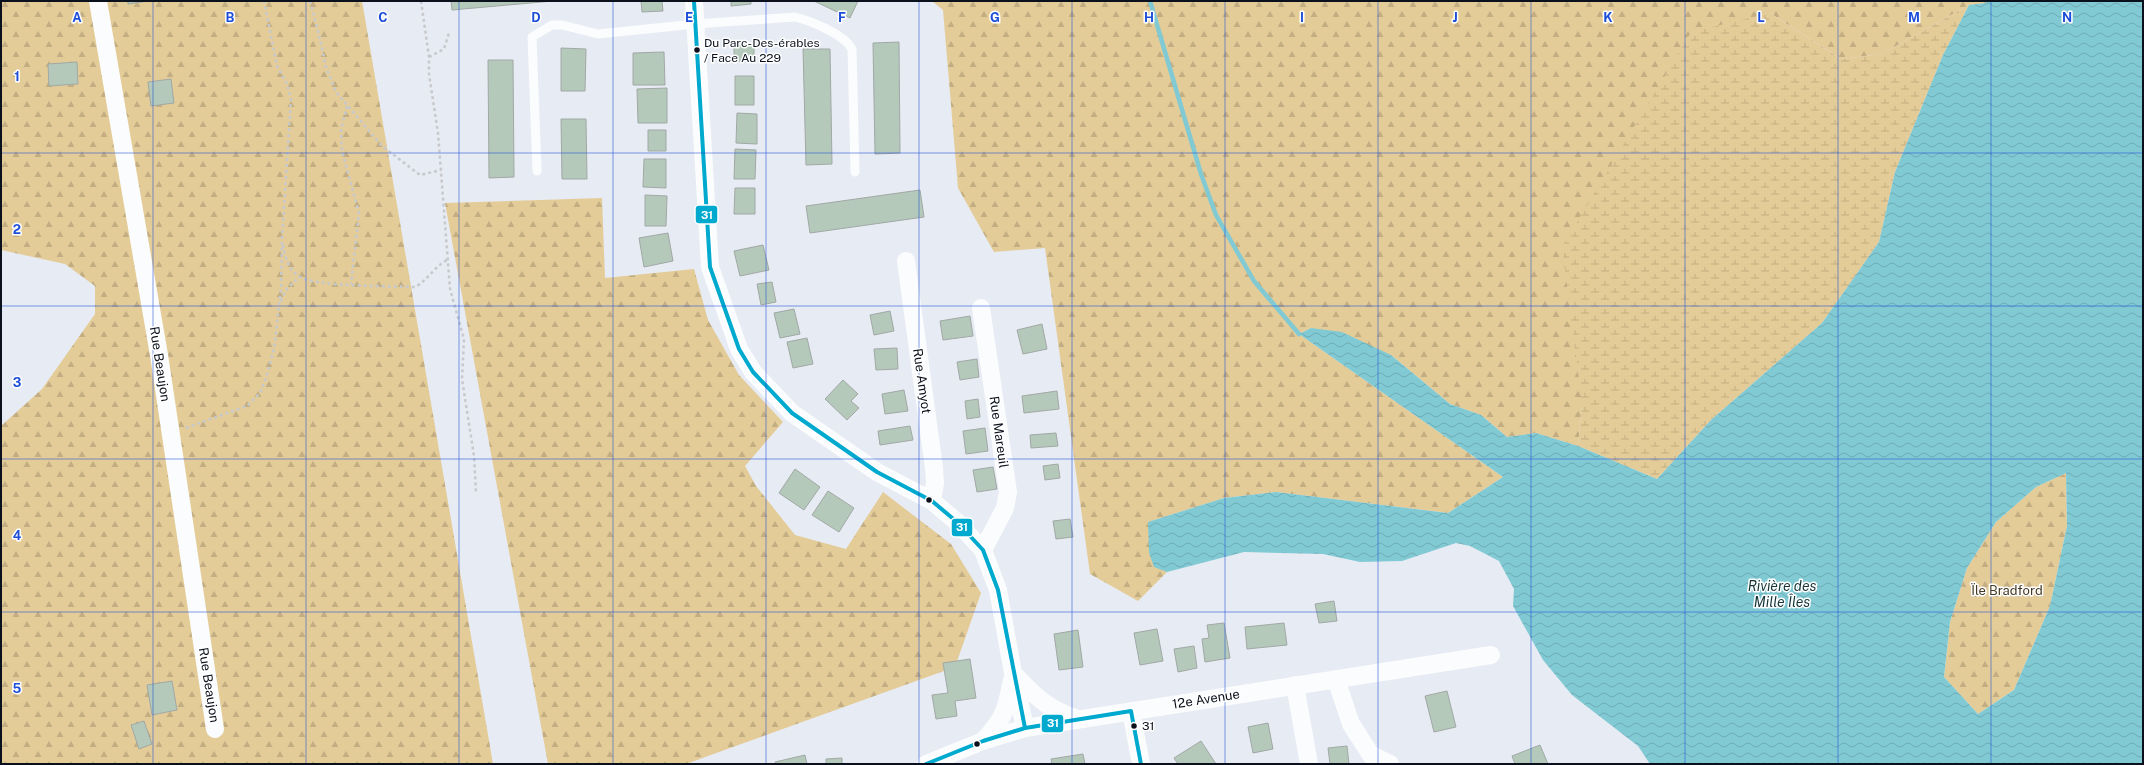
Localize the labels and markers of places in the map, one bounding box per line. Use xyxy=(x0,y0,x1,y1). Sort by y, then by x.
place label: Du Parc-Des-érables / Face Au 229 xyxy=(704,36,820,65)
marker: Du Parc-Des-érables / Face Au 229 xyxy=(692,45,702,55)
line badge: 31 xyxy=(695,205,718,224)
unlabelled marker xyxy=(924,495,934,505)
line badge: 31 xyxy=(951,518,973,537)
line badge: 31 xyxy=(1041,714,1064,733)
place label: 31 xyxy=(1142,719,1154,733)
marker: 31 xyxy=(1129,721,1139,731)
unlabelled marker xyxy=(972,739,982,749)

